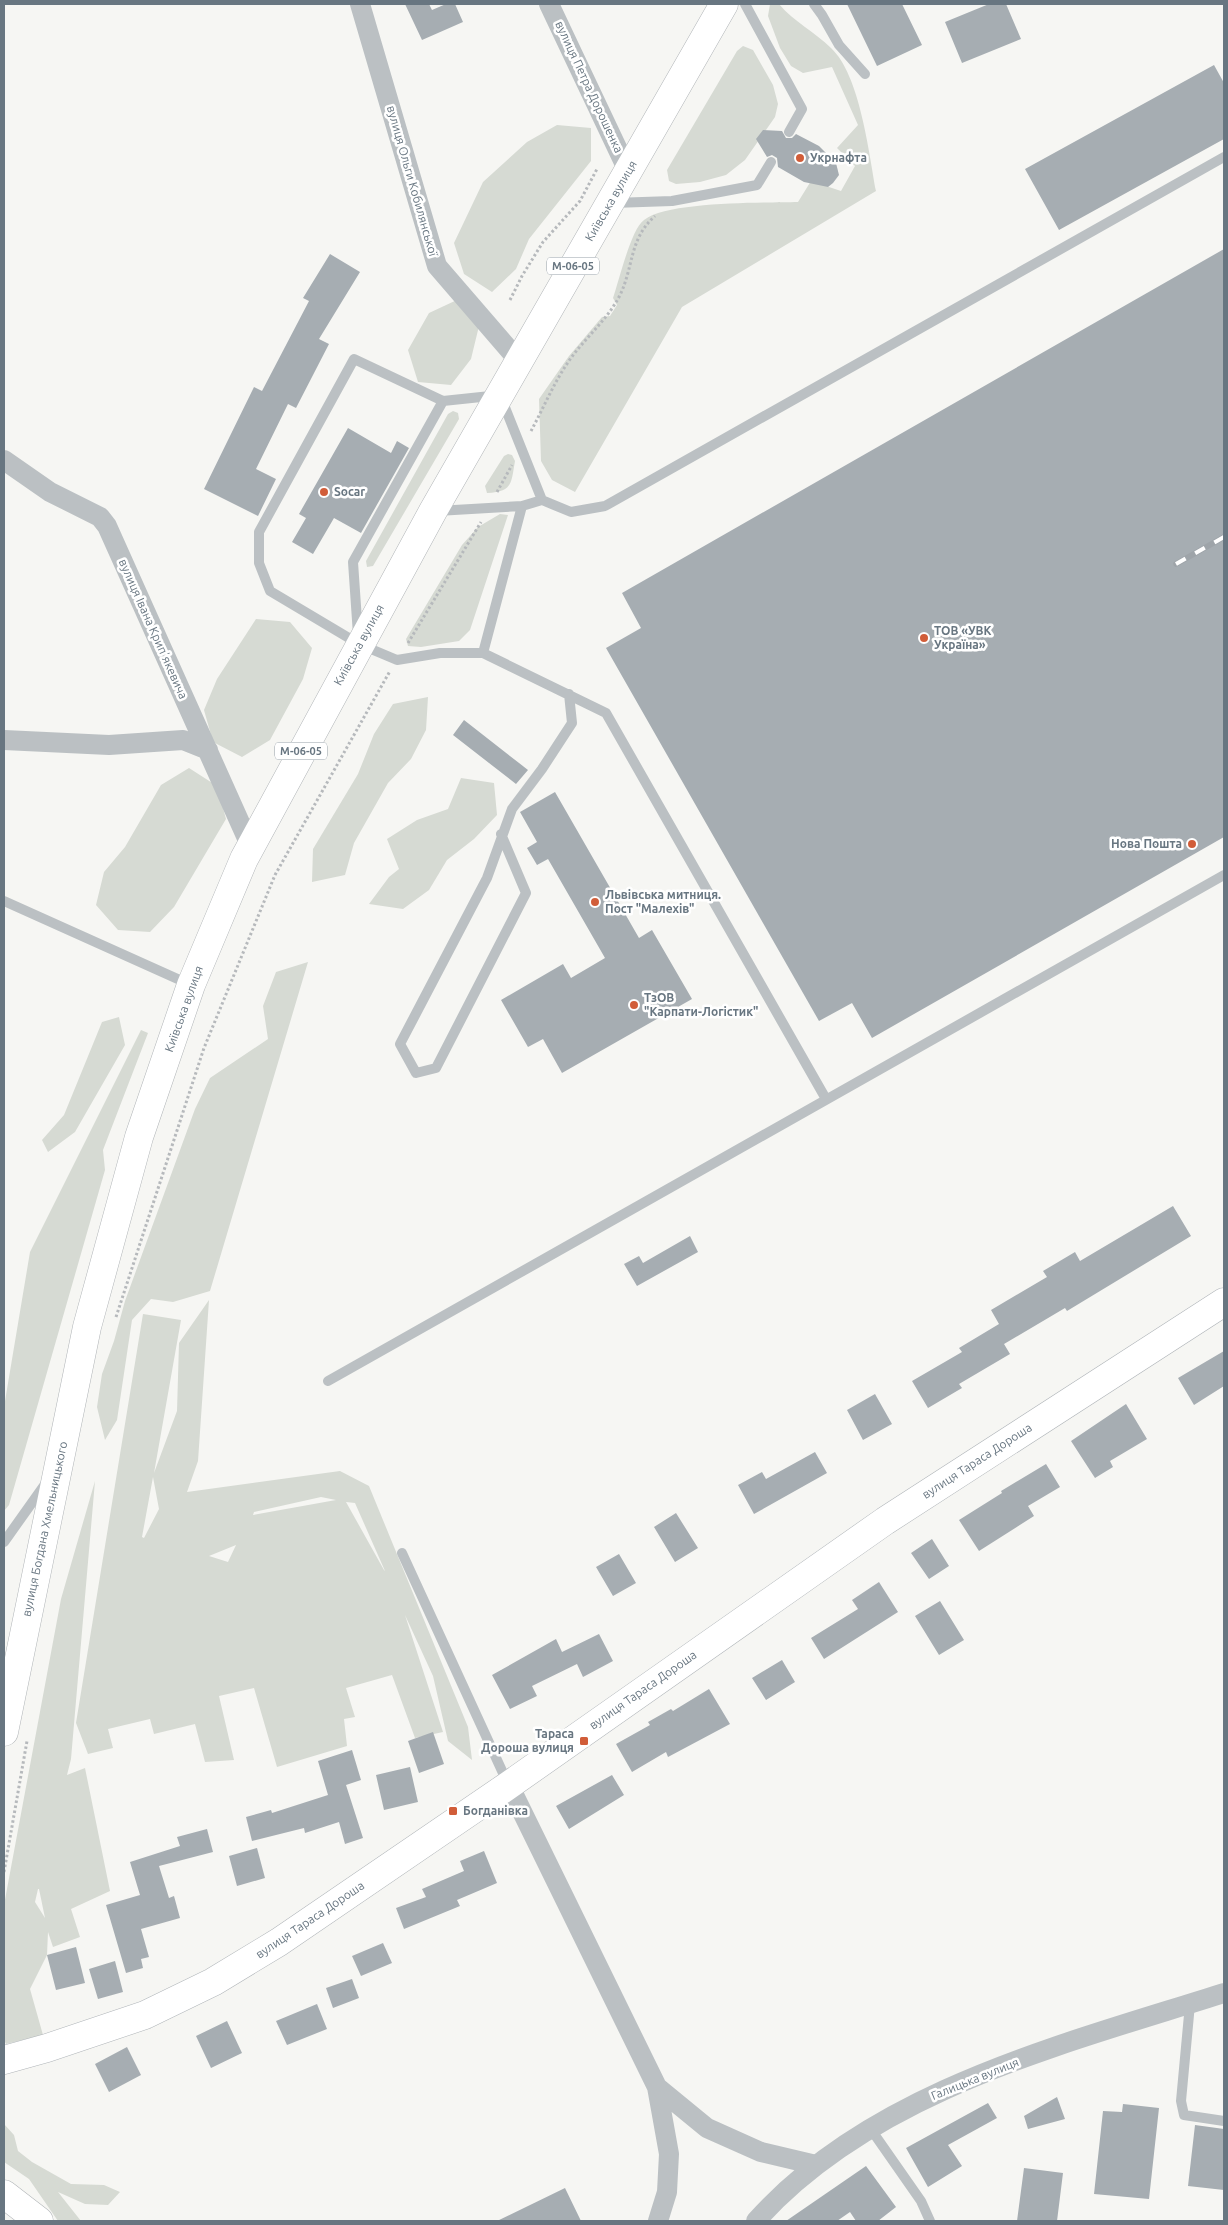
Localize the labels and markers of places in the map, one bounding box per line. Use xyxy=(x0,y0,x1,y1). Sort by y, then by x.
place label: Укрнафта xyxy=(810,151,867,164)
marker: Укрнафта xyxy=(794,152,806,164)
place label: Socar xyxy=(334,485,365,498)
marker: Socar xyxy=(318,486,330,498)
place label: ТОВ «УВК Україна» xyxy=(934,624,992,651)
marker: ТОВ «УВК Україна» xyxy=(918,632,930,644)
place label: Нова Пошта xyxy=(1111,837,1182,850)
marker: Нова Пошта xyxy=(1186,838,1198,850)
place label: Львівська митниця. Пост "Малехів" xyxy=(605,888,721,915)
marker: Львівська митниця. Пост "Малехів" xyxy=(589,896,601,908)
place label: ТзОВ "Карпати-Логістик" xyxy=(644,991,758,1018)
marker: ТзОВ "Карпати-Логістик" xyxy=(628,999,640,1011)
place label: Тараса Дороша вулиця xyxy=(481,1727,574,1754)
marker: Тараса Дороша вулиця xyxy=(578,1735,590,1747)
place label: Богданівка xyxy=(463,1804,528,1817)
marker: Богданівка xyxy=(447,1805,459,1817)

